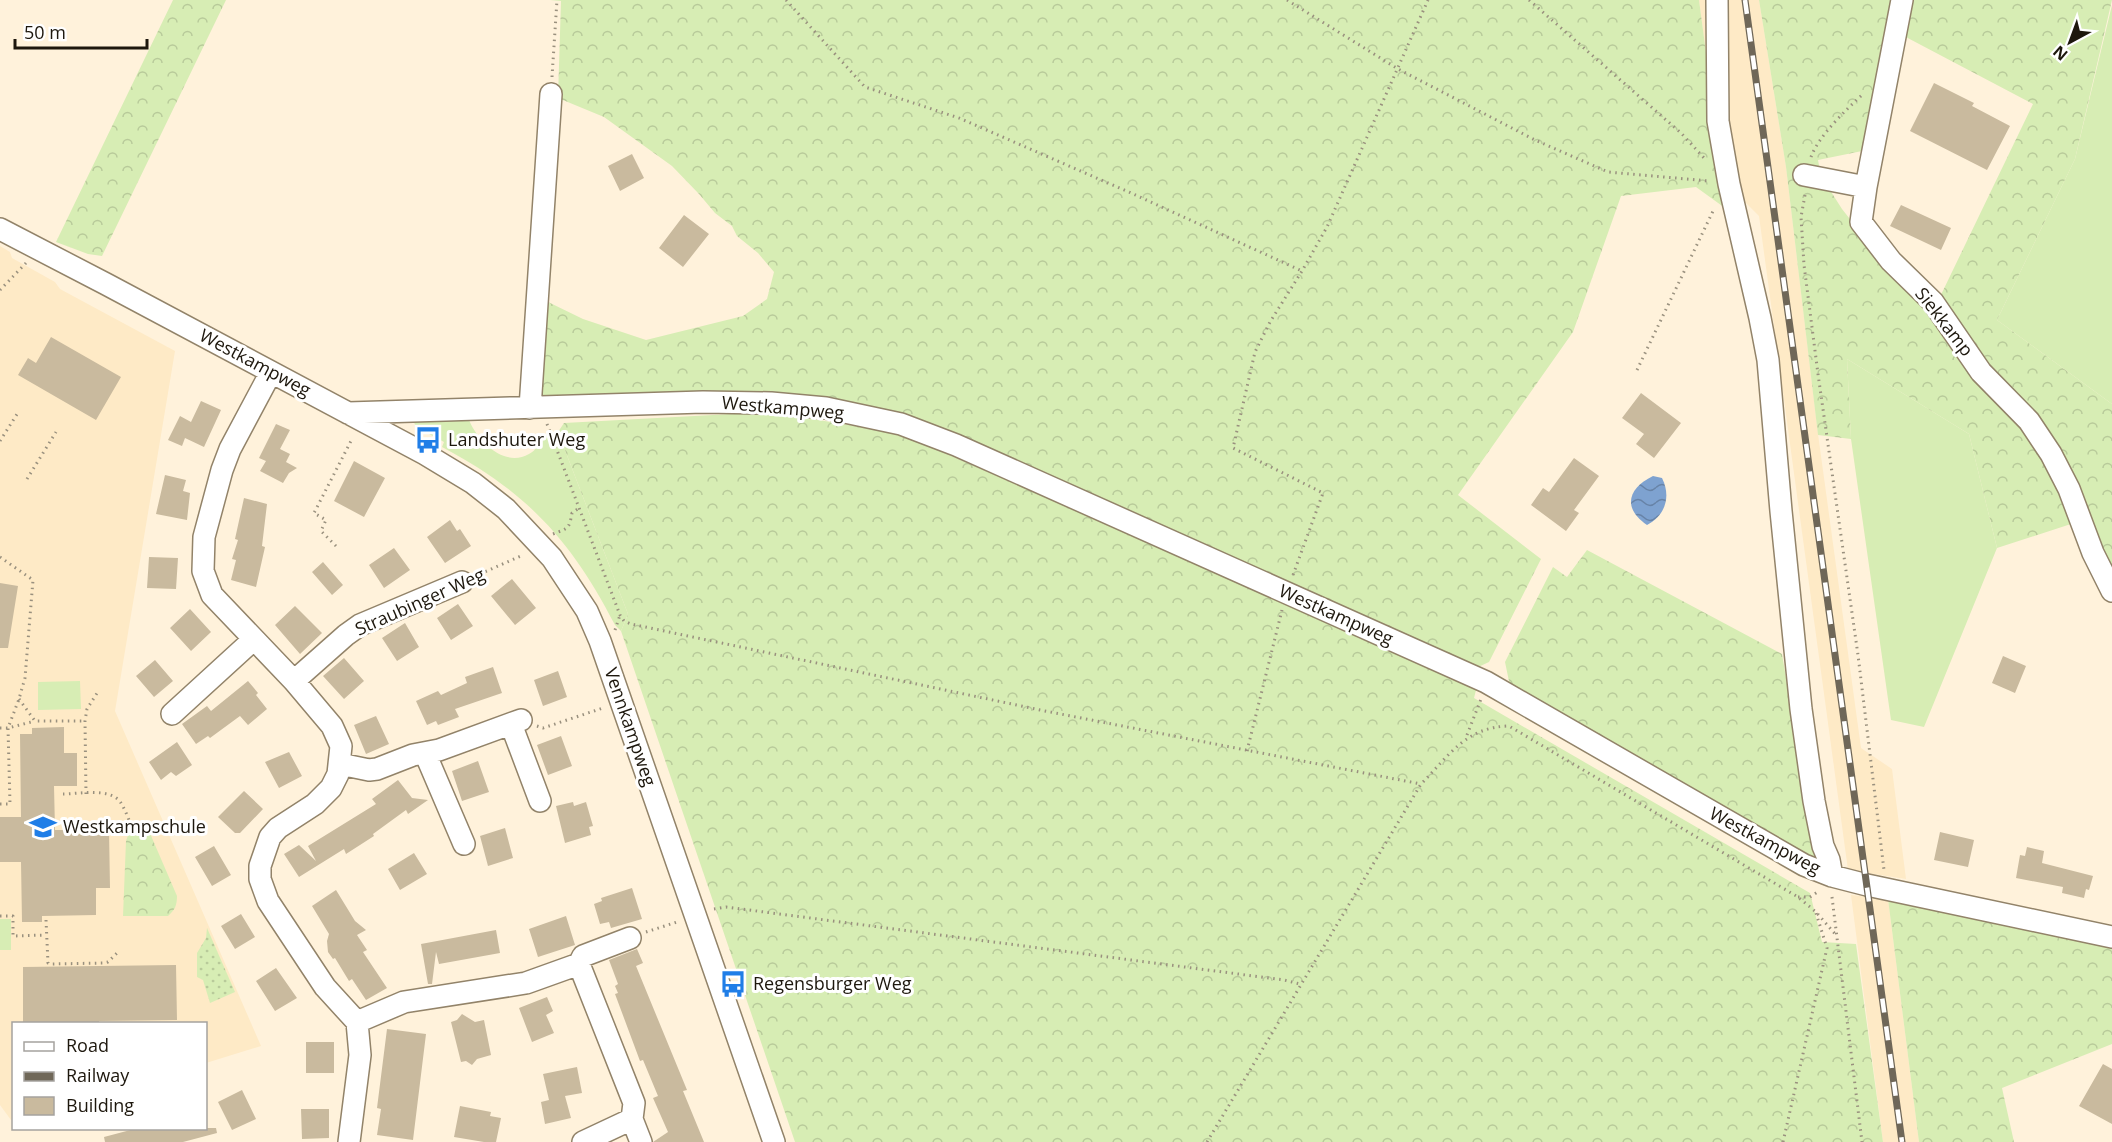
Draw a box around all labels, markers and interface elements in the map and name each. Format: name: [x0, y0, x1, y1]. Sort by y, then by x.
scale bar: [15, 12, 147, 50]
north arrow: [2040, 12, 2100, 72]
text: 50 m: [24, 20, 66, 44]
text: N: [2048, 41, 2072, 66]
street label: Siekkamp: [1910, 282, 1979, 361]
street label: Westkampweg: [196, 323, 315, 402]
street label: Westkampweg: [721, 390, 845, 424]
bus stop icon: Landshuter Weg: [413, 425, 443, 455]
place label: Landshuter Weg: [448, 427, 585, 451]
street label: Straubinger Weg: [351, 562, 488, 640]
street label: Westkampweg: [1275, 578, 1398, 650]
street label: Vennkampweg: [599, 664, 663, 789]
street label: Westkampweg: [1706, 801, 1825, 880]
school or university icon: Westkampschule: [28, 812, 58, 842]
place label: Westkampschule: [63, 814, 206, 838]
bus stop icon: Regensburger Weg: [718, 969, 748, 999]
place label: Regensburger Weg: [753, 971, 912, 995]
legend: [12, 1022, 207, 1130]
text: Road: [66, 1033, 109, 1057]
text: Railway: [66, 1063, 130, 1087]
text: Building: [66, 1093, 134, 1117]

